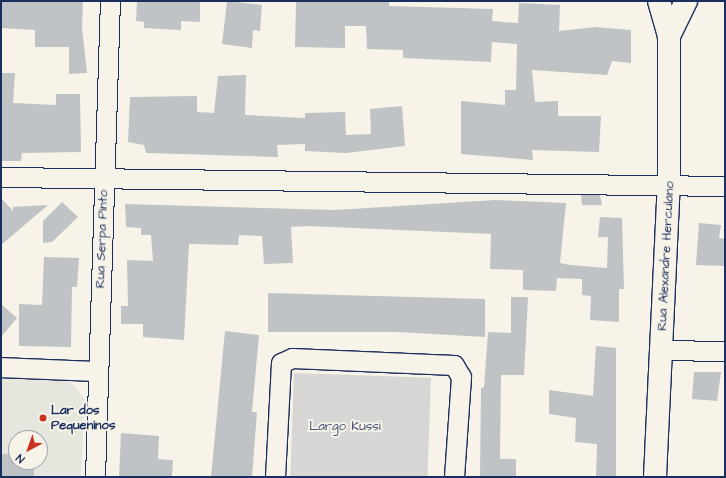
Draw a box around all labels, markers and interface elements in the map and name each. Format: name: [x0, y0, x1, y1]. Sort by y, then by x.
street label: Rua Alexandre Herculano: [654, 181, 678, 331]
street label: Rua Serpa Pinto: [92, 189, 112, 289]
place label: Lar dos Pequeninos: [51, 403, 115, 434]
marker: Lar dos Pequeninos: [38, 413, 48, 423]
park label: Largo Kussi: [309, 418, 381, 434]
north arrow: [8, 430, 48, 470]
text: N: [13, 451, 28, 467]

